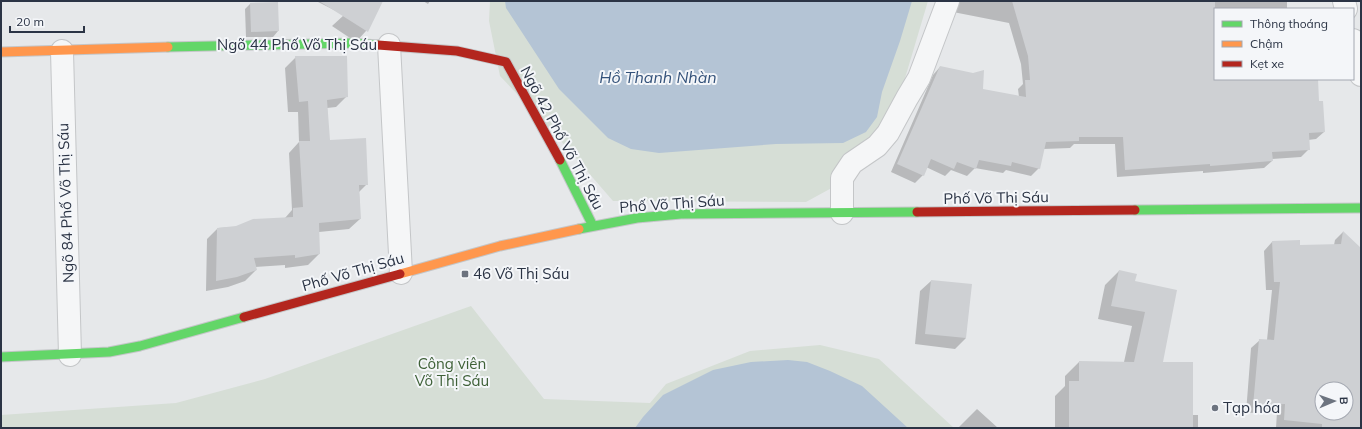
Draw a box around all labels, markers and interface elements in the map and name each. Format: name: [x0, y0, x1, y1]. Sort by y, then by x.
scale bar: [10, 8, 84, 34]
legend: [1214, 8, 1354, 80]
text: 20 m: [16, 14, 44, 29]
text: Thông thoáng: [1250, 16, 1328, 31]
street label: Ngõ 44 Phố Võ Thị Sáu: [217, 35, 377, 54]
text: Chậm: [1250, 36, 1283, 51]
text: Kẹt xe: [1250, 56, 1284, 71]
street label: Ngõ 42 Phố Võ Thị Sáu: [516, 63, 608, 213]
water label: Hồ Thanh Nhàn: [599, 67, 717, 87]
street label: Ngõ 84 Phố Võ Thị Sáu: [53, 123, 78, 283]
street label: Phố Võ Thị Sáu: [943, 187, 1049, 208]
street label: Phố Võ Thị Sáu: [619, 190, 725, 217]
street label: Phố Võ Thị Sáu: [300, 248, 406, 295]
place label: 46 Võ Thị Sáu: [473, 264, 569, 283]
marker: 46 Võ Thị Sáu: [460, 269, 470, 279]
park label: Công viên Võ Thị Sáu: [415, 354, 489, 390]
north arrow: [1314, 381, 1354, 421]
text: B: [1337, 397, 1351, 405]
place label: Tạp hóa: [1223, 398, 1280, 417]
marker: Tạp hóa: [1210, 403, 1220, 413]

